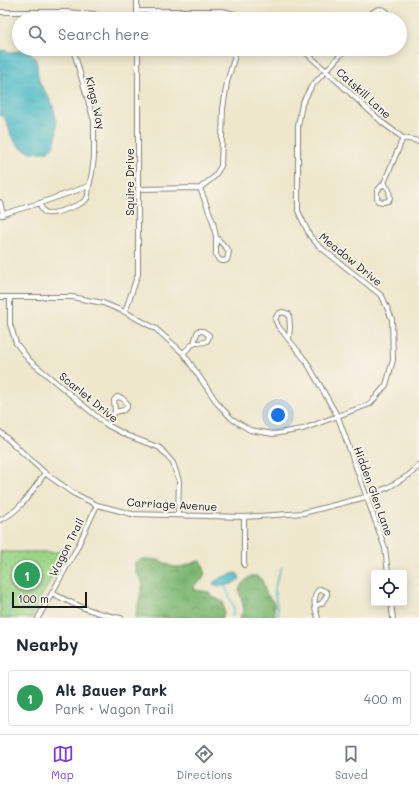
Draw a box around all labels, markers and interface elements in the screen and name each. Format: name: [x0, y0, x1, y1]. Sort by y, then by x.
search box: [12, 12, 407, 56]
icon: search: [26, 23, 48, 45]
text: Search here: [58, 24, 149, 44]
street label: Catskill Lane: [333, 64, 395, 122]
street label: Kings Way: [83, 75, 109, 131]
street label: Squire Drive: [122, 148, 137, 216]
street label: Meadow Drive: [316, 229, 386, 289]
street label: Scarlet Drive: [56, 369, 122, 426]
your location: [268, 405, 288, 425]
street label: Hidden Glen Lane: [351, 444, 397, 538]
street label: Carriage Avenue: [126, 494, 218, 514]
street label: Wagon Trail: [45, 515, 87, 579]
pin: 1: [14, 560, 40, 590]
map controls: [371, 570, 407, 606]
button: locate: [371, 570, 407, 606]
scale bar: [12, 590, 87, 609]
text: 100 m: [18, 591, 49, 606]
text: Nearby: [16, 633, 78, 655]
text: Alt Bauer Park: [55, 680, 167, 700]
text: 1: [27, 690, 33, 707]
text: 400 m: [364, 690, 402, 707]
text: Park · Wagon Trail: [55, 700, 174, 717]
tab: Map: [51, 743, 74, 782]
tab: Directions: [176, 743, 232, 782]
tab: Saved: [335, 743, 368, 782]

